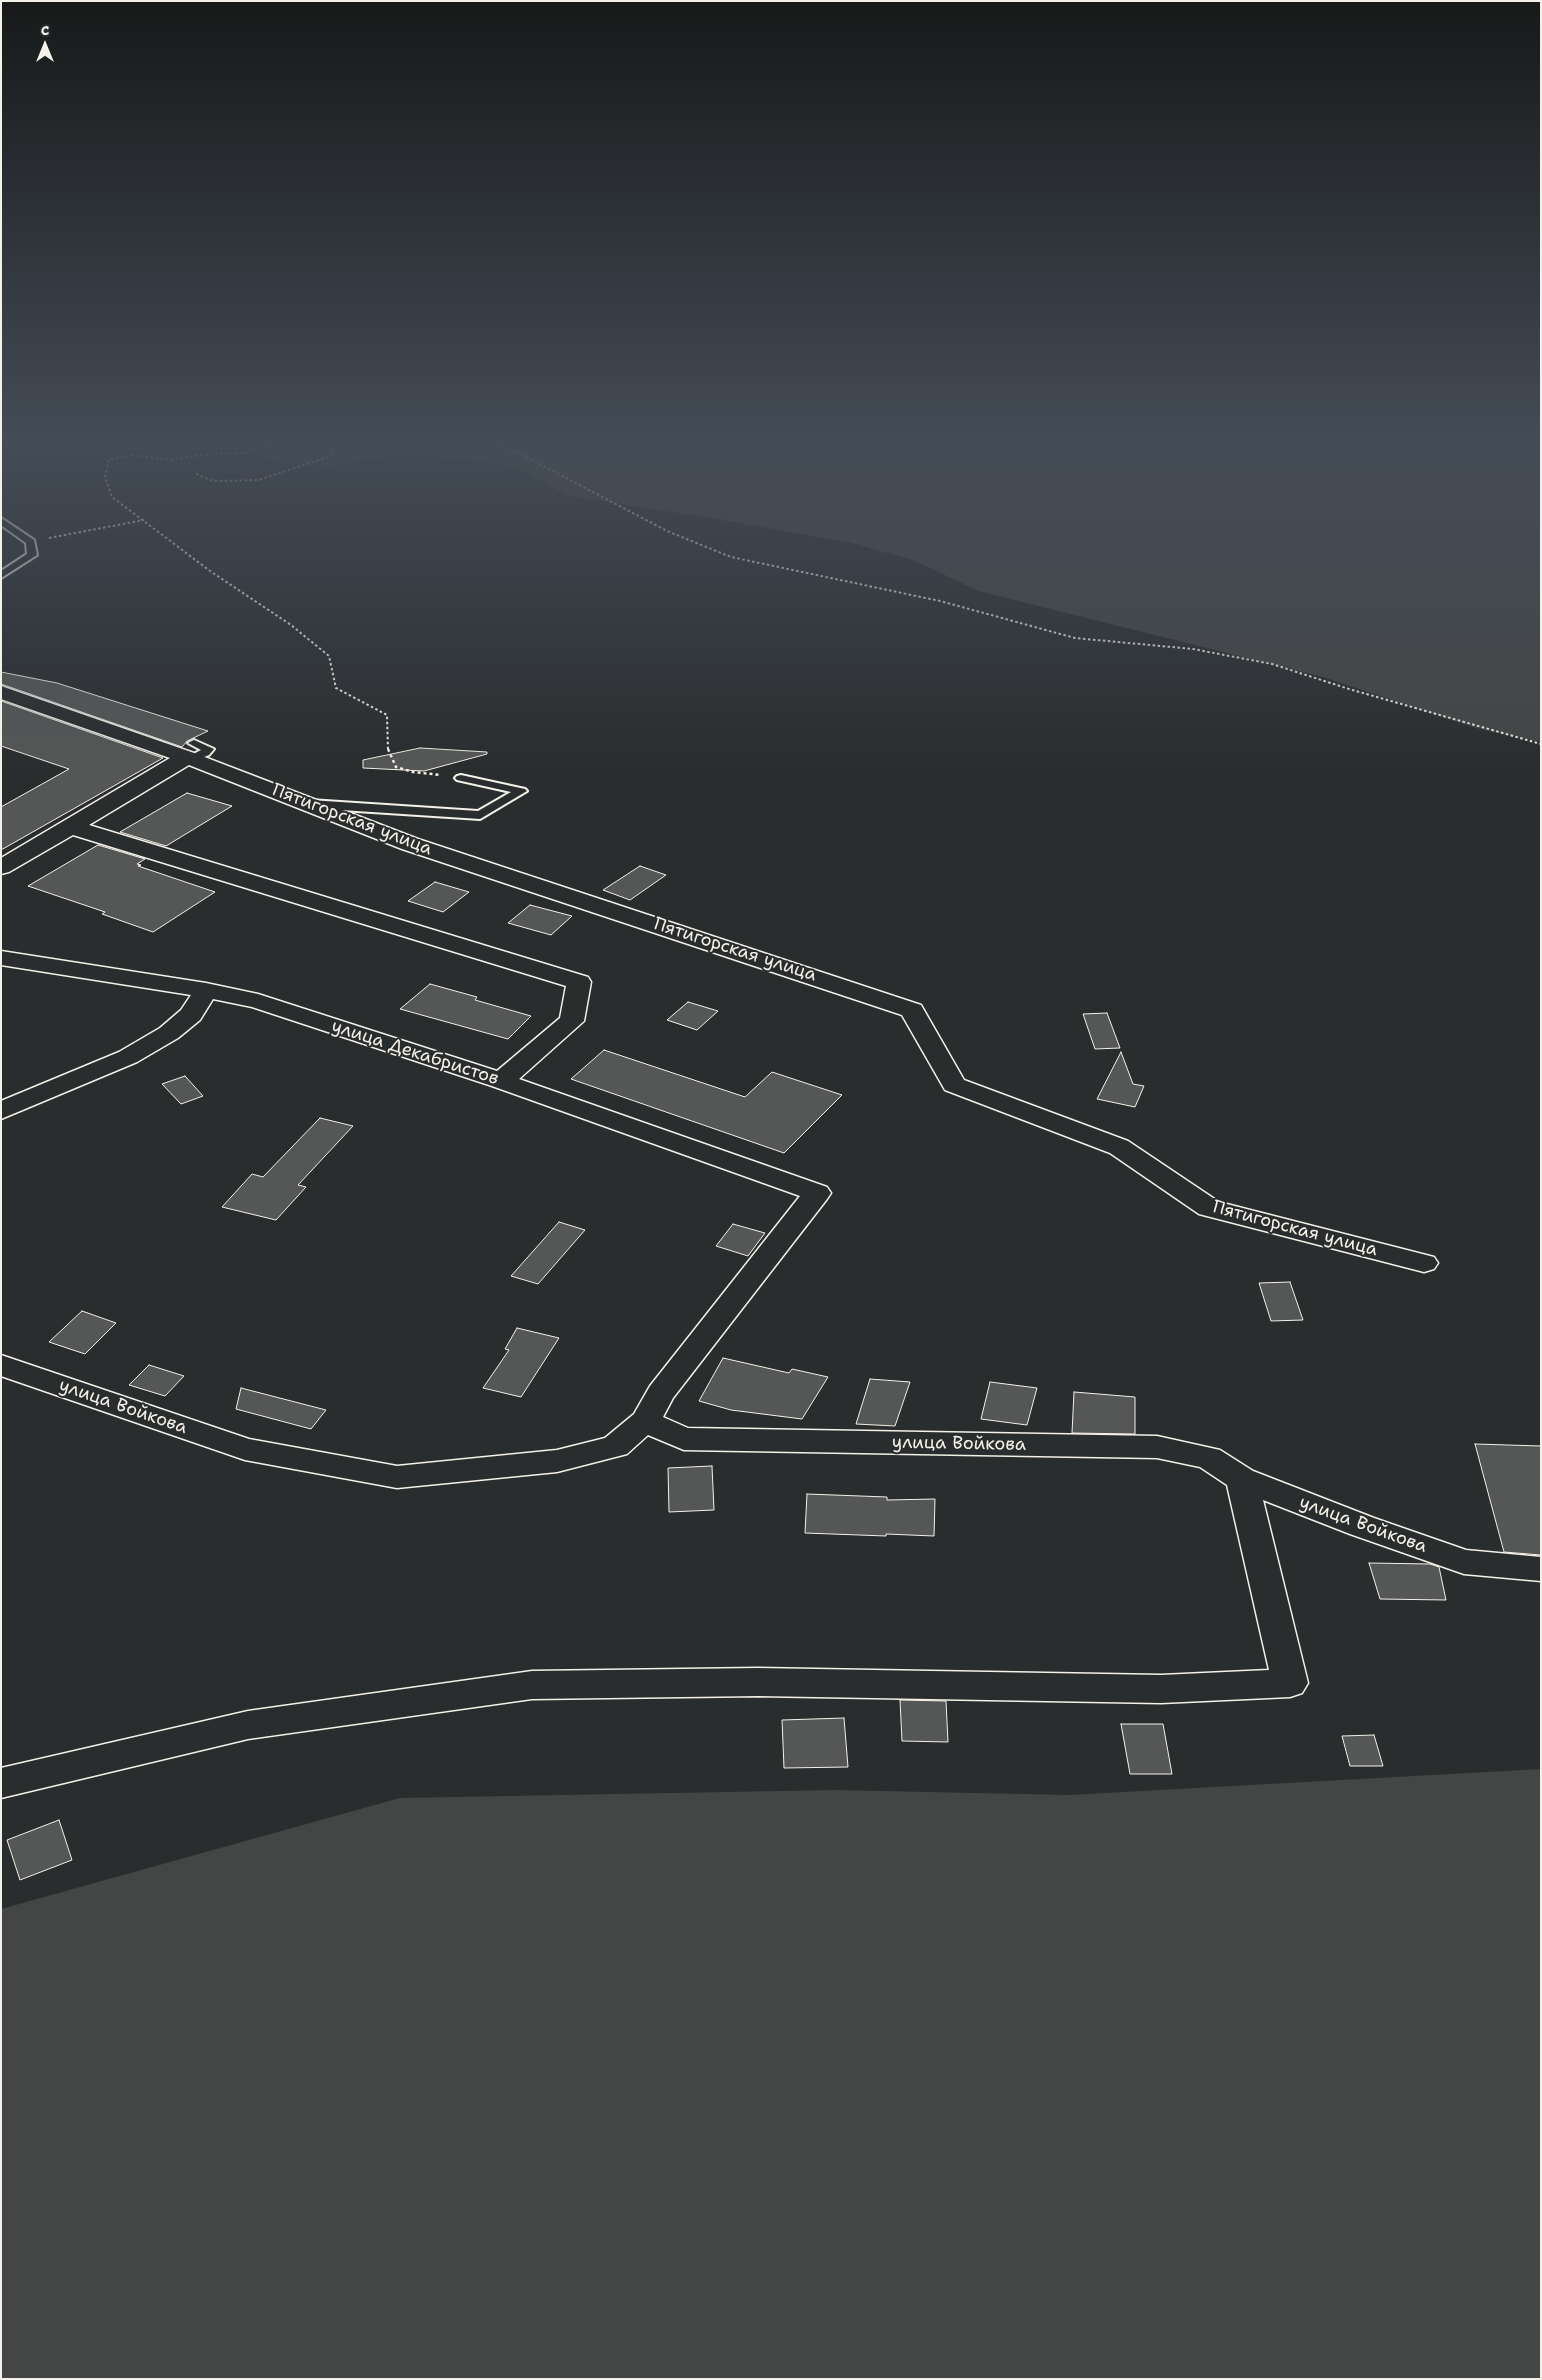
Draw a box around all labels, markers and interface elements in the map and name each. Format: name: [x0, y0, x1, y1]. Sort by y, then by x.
north arrow: [20, 20, 70, 70]
text: С: [41, 21, 49, 39]
street label: Пятигорская улица: [269, 779, 435, 861]
street label: Пятигорская улица: [651, 913, 819, 987]
street label: улица Декабристов: [329, 1016, 501, 1090]
street label: Пятигорская улица: [1210, 1197, 1380, 1261]
street label: улица Войкова: [56, 1375, 190, 1439]
street label: улица Войкова: [892, 1432, 1026, 1456]
street label: улица Войкова: [1296, 1492, 1430, 1558]

